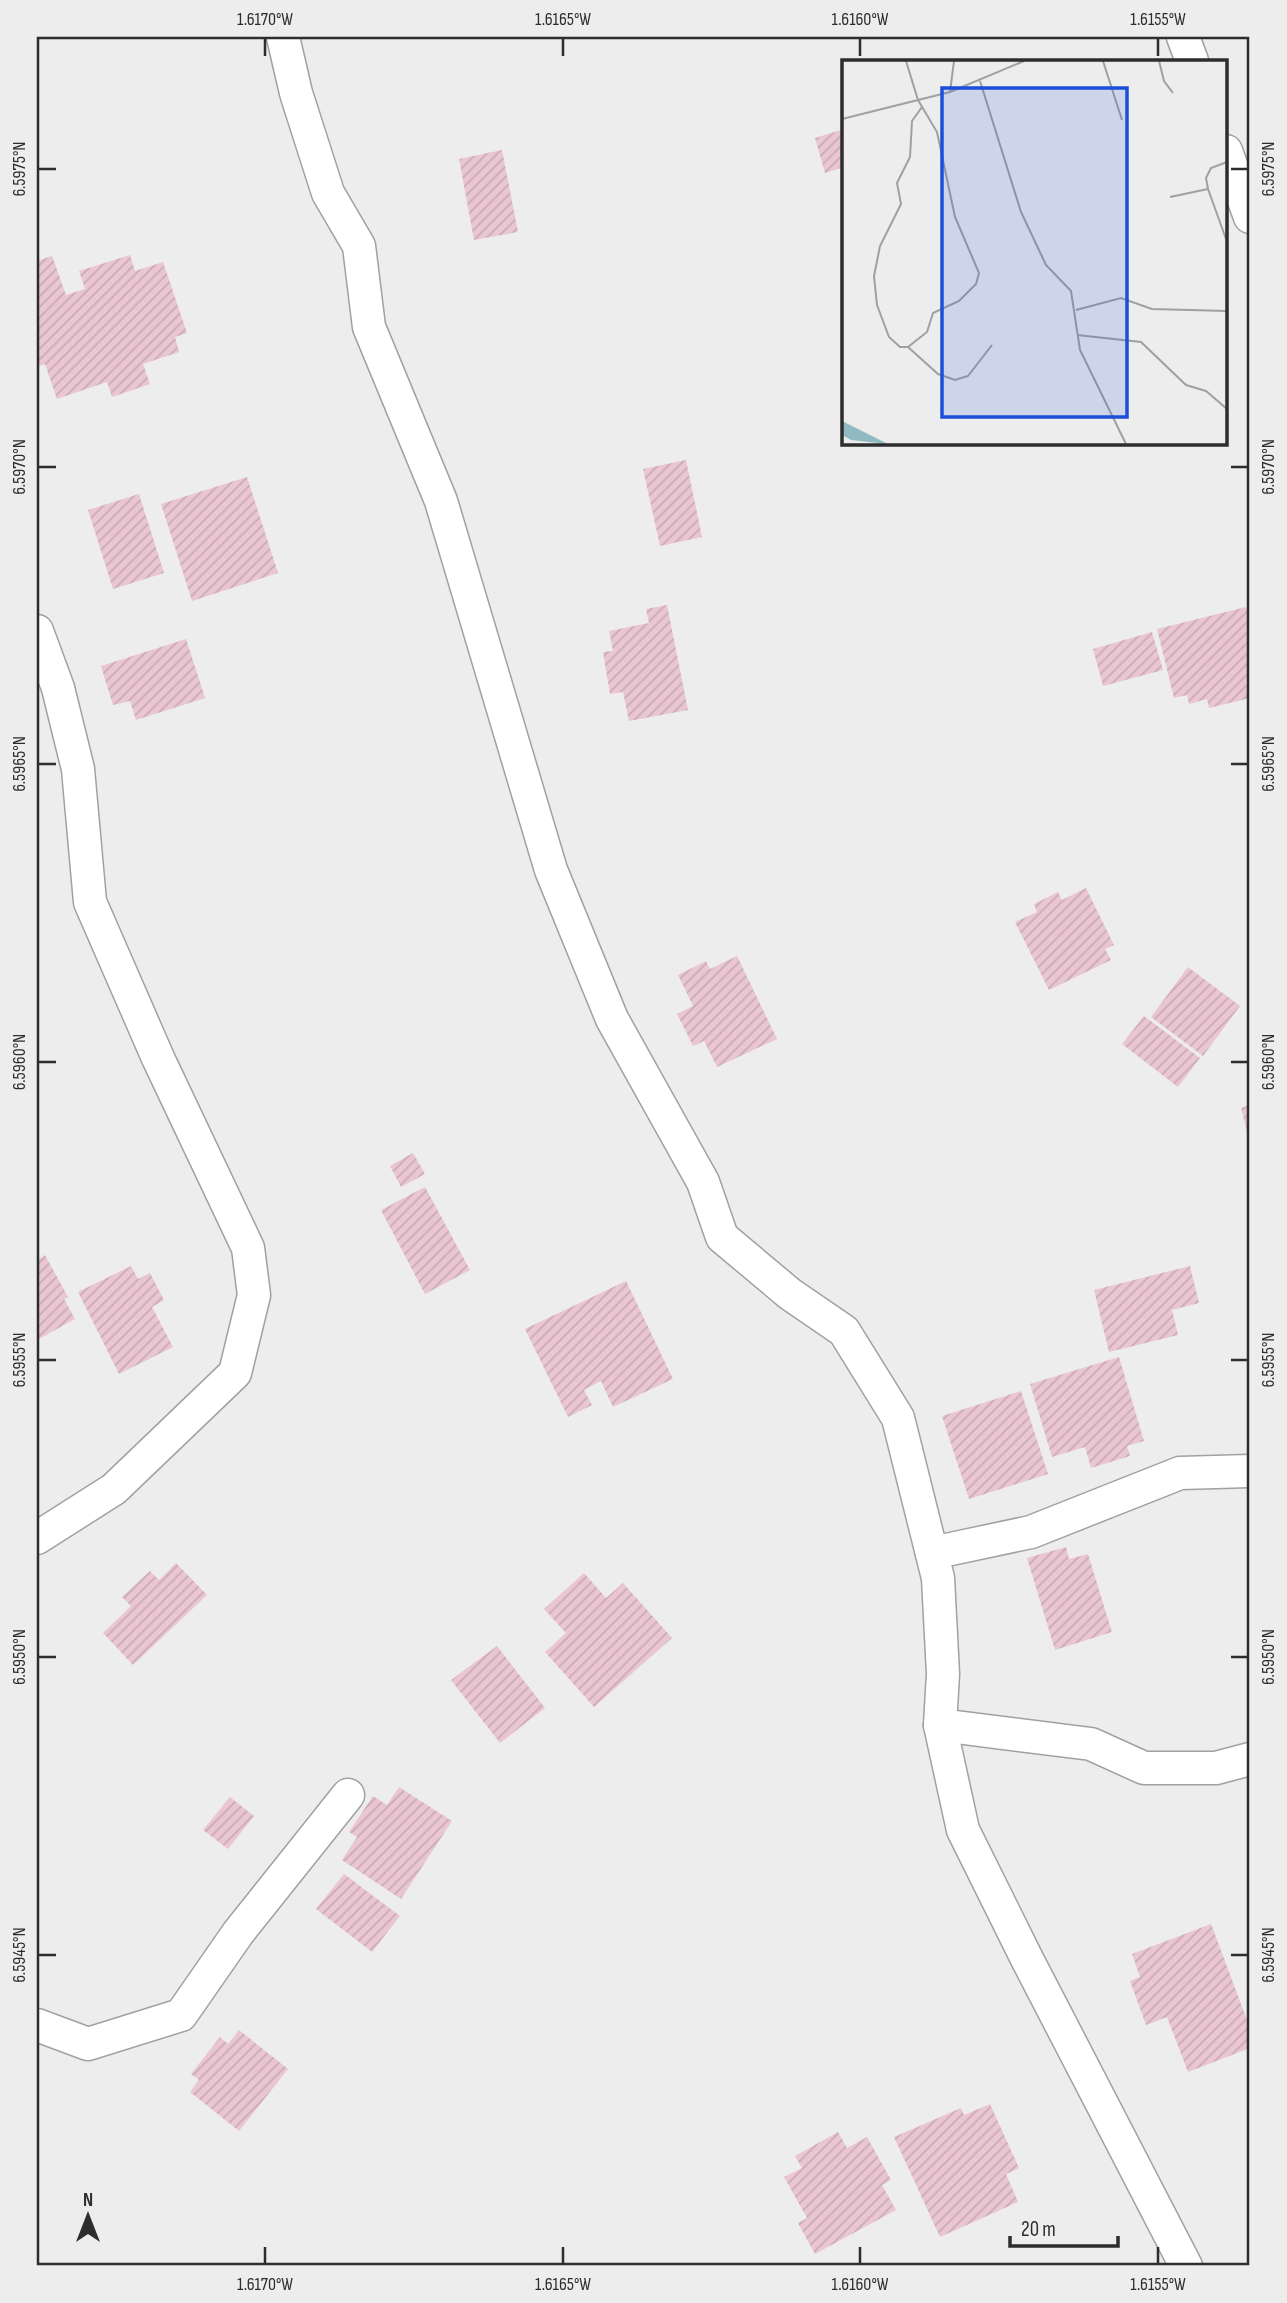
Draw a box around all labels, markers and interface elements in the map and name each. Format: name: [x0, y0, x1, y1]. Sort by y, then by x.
text: 1.6170°W: [237, 9, 293, 30]
text: 1.6165°W: [535, 9, 591, 30]
text: 1.6160°W: [832, 9, 889, 30]
text: 1.6155°W: [1130, 9, 1186, 30]
inset map: [842, 60, 1228, 444]
text: 6.5975°N: [9, 142, 30, 196]
text: 6.5975°N: [1258, 142, 1279, 196]
text: 6.5970°N: [9, 439, 30, 495]
text: 6.5970°N: [1258, 439, 1279, 495]
text: 6.5965°N: [9, 736, 30, 792]
text: 6.5965°N: [1258, 736, 1279, 792]
text: 6.5960°N: [9, 1034, 30, 1090]
text: 6.5960°N: [1258, 1034, 1279, 1090]
text: 6.5955°N: [9, 1333, 30, 1387]
text: 6.5955°N: [1258, 1333, 1279, 1387]
text: 6.5950°N: [9, 1629, 30, 1685]
text: 6.5950°N: [1258, 1629, 1279, 1685]
text: 6.5945°N: [9, 1927, 30, 1983]
text: 6.5945°N: [1258, 1927, 1279, 1983]
north arrow: [52, 2180, 122, 2250]
text: N: [83, 2189, 93, 2212]
scale bar: [1010, 2205, 1119, 2249]
text: 20 m: [1021, 2217, 1056, 2242]
text: 1.6170°W: [237, 2274, 293, 2295]
text: 1.6165°W: [535, 2274, 591, 2295]
text: 1.6160°W: [832, 2274, 889, 2295]
text: 1.6155°W: [1130, 2274, 1186, 2295]

